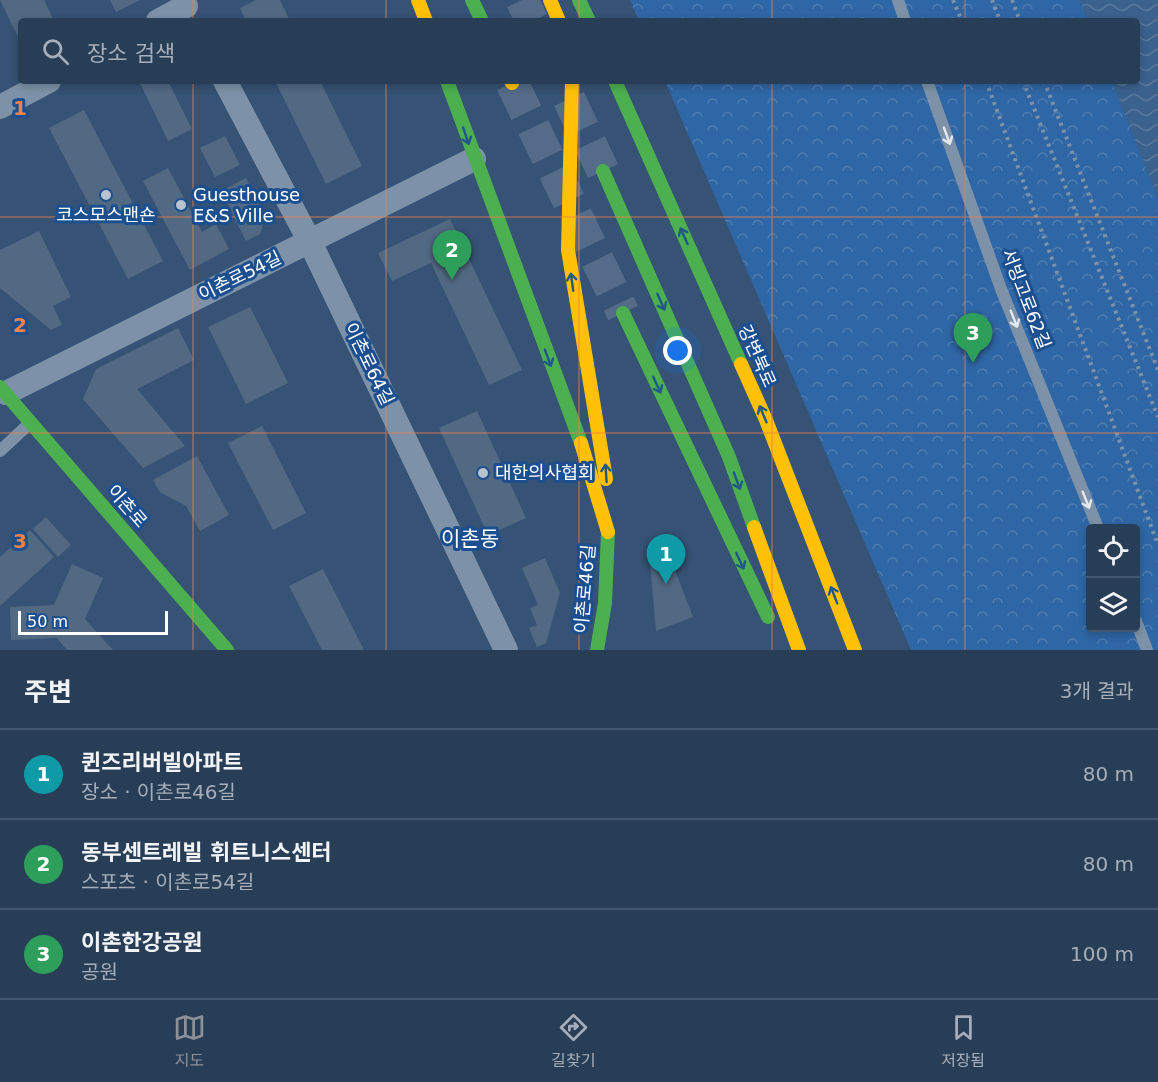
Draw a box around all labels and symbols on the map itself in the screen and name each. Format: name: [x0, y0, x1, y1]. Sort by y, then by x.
text: 1: [13, 96, 27, 120]
one-way arrow: [462, 126, 473, 145]
one-way arrow: [942, 126, 953, 145]
place label: Guesthouse E&S Ville: [193, 184, 300, 226]
marker: 코스모스맨숀: [99, 188, 113, 202]
marker: Guesthouse E&S Ville: [174, 198, 188, 212]
place label: 코스모스맨숀: [56, 204, 156, 225]
one-way arrow: [678, 227, 689, 245]
pin: 2: [432, 230, 472, 280]
street label: 서빙고로62길: [998, 246, 1055, 352]
street label: 이촌로54길: [195, 247, 284, 305]
one-way arrow: [567, 272, 578, 292]
one-way arrow: [655, 292, 667, 310]
one-way arrow: [1009, 309, 1020, 328]
text: 2: [13, 313, 27, 337]
pin: 3: [954, 314, 992, 363]
street label: 이촌로64길: [340, 319, 398, 408]
street label: 강변북로: [734, 321, 781, 390]
your location: [663, 336, 692, 365]
one-way arrow: [544, 349, 555, 367]
one-way arrow: [651, 375, 663, 393]
one-way arrow: [757, 405, 768, 424]
place label: 대한의사협회: [495, 462, 594, 483]
one-way arrow: [600, 464, 611, 484]
marker: 대한의사협회: [476, 466, 490, 480]
one-way arrow: [733, 471, 744, 490]
street label: 이촌로: [103, 480, 152, 531]
one-way arrow: [1081, 490, 1092, 509]
district label: 이촌동: [441, 527, 499, 551]
text: 3: [13, 529, 27, 553]
pin: 1: [646, 534, 686, 584]
street label: 이촌로46길: [570, 544, 599, 634]
one-way arrow: [734, 552, 746, 570]
one-way arrow: [828, 587, 839, 605]
scale bar: [18, 608, 168, 636]

